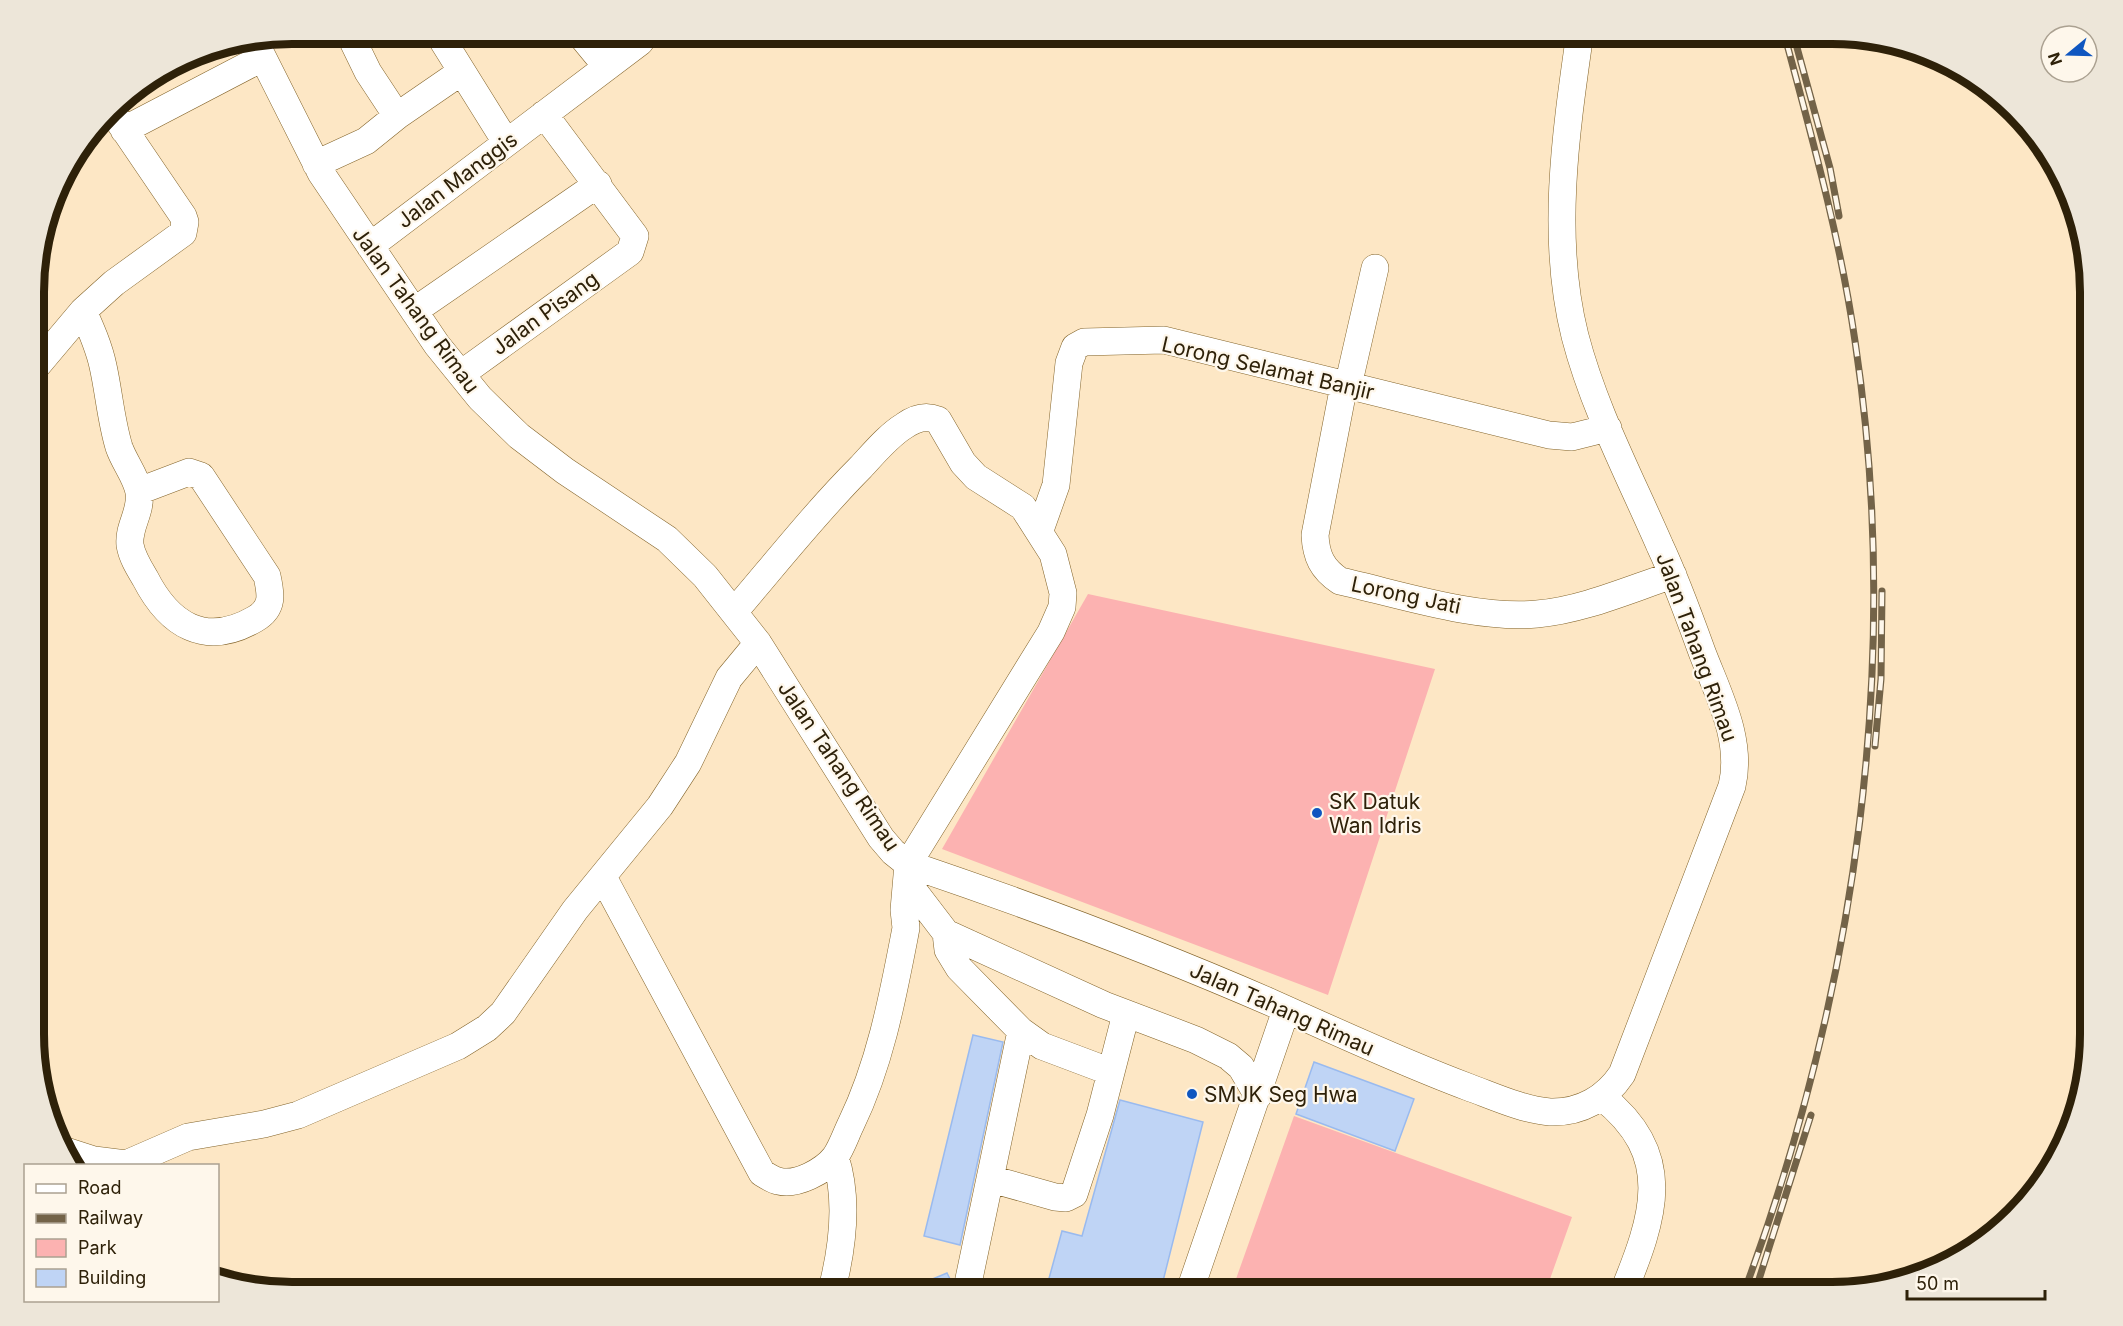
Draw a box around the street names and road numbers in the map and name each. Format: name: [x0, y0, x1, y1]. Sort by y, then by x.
street label: Jalan Manggis: [392, 127, 522, 233]
street label: Jalan Tahang Rimau: [347, 222, 485, 398]
street label: Jalan Pisang: [487, 266, 603, 360]
street label: Lorong Selamat Banjir: [1159, 331, 1377, 405]
street label: Jalan Tahang Rimau: [1651, 549, 1743, 745]
street label: Lorong Jati: [1349, 571, 1463, 619]
street label: Jalan Tahang Rimau: [773, 676, 905, 856]
street label: Jalan Tahang Rimau: [1186, 957, 1378, 1061]

